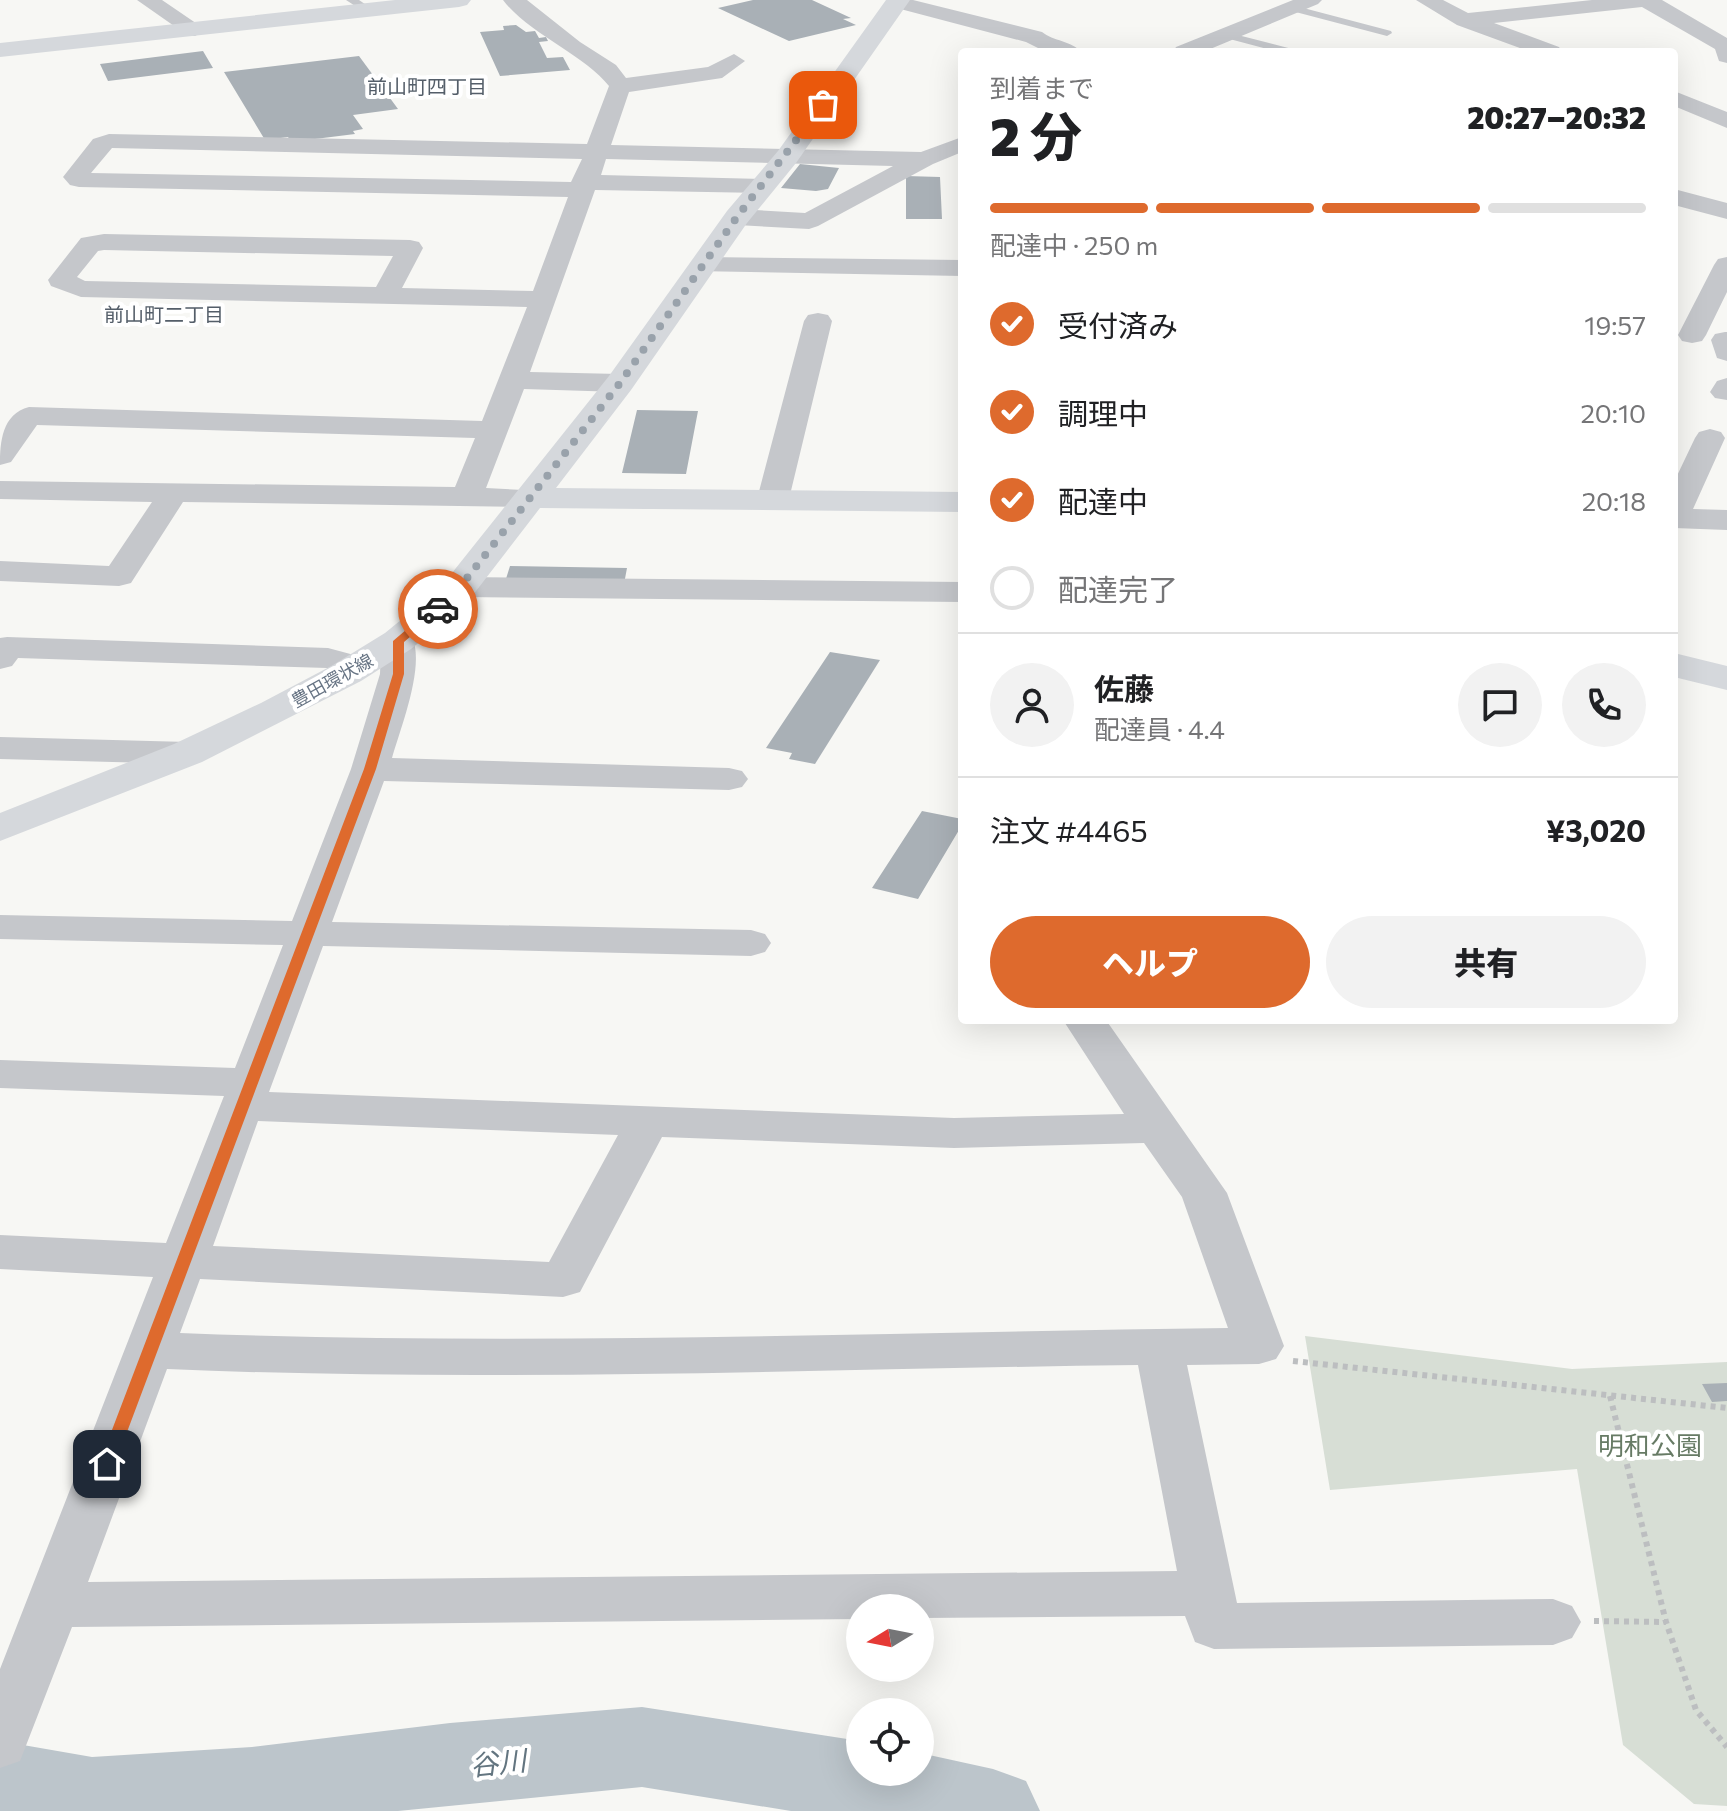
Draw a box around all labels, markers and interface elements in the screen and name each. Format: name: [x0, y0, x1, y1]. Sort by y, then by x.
pin: [789, 71, 857, 139]
text: 到着まで: [990, 72, 1094, 103]
district label: 前山町四丁目: [367, 74, 487, 98]
icon: bag: [801, 83, 845, 127]
text: 20:27–20:32: [1467, 98, 1646, 135]
text: 2 分: [990, 103, 1082, 167]
text: 配達中 · 250 m: [990, 229, 1158, 260]
district label: 前山町二丁目: [104, 302, 224, 326]
icon: check: [990, 302, 1034, 346]
text: 受付済み: [1058, 306, 1178, 343]
text: 19:57: [1584, 309, 1646, 340]
icon: check: [990, 390, 1034, 434]
text: 調理中: [1058, 394, 1148, 431]
text: 20:10: [1580, 397, 1646, 428]
icon: check: [990, 478, 1034, 522]
text: 配達中: [1058, 482, 1148, 519]
text: 20:18: [1582, 485, 1646, 516]
courier: [398, 569, 478, 649]
text: 配達完了: [1058, 570, 1178, 607]
icon: car: [416, 587, 460, 631]
street label: 豊田環状線: [287, 649, 377, 711]
button: person: [990, 663, 1074, 747]
button: chat: [1458, 663, 1542, 747]
button: phone: [1562, 663, 1646, 747]
text: 佐藤: [1094, 669, 1154, 706]
text: 配達員 · 4.4: [1094, 713, 1225, 744]
text: 注文 #4465: [990, 811, 1148, 848]
text: ¥3,020: [1546, 811, 1646, 848]
button: ヘルプ: [990, 916, 1310, 1008]
button: 共有: [1326, 916, 1646, 1008]
park label: 明和公園: [1598, 1429, 1702, 1460]
pin: [73, 1430, 141, 1498]
icon: home: [85, 1442, 129, 1486]
north arrow: [846, 1594, 934, 1682]
map controls: [846, 1594, 934, 1786]
button: locate: [846, 1698, 934, 1786]
water label: 谷川: [468, 1742, 531, 1782]

